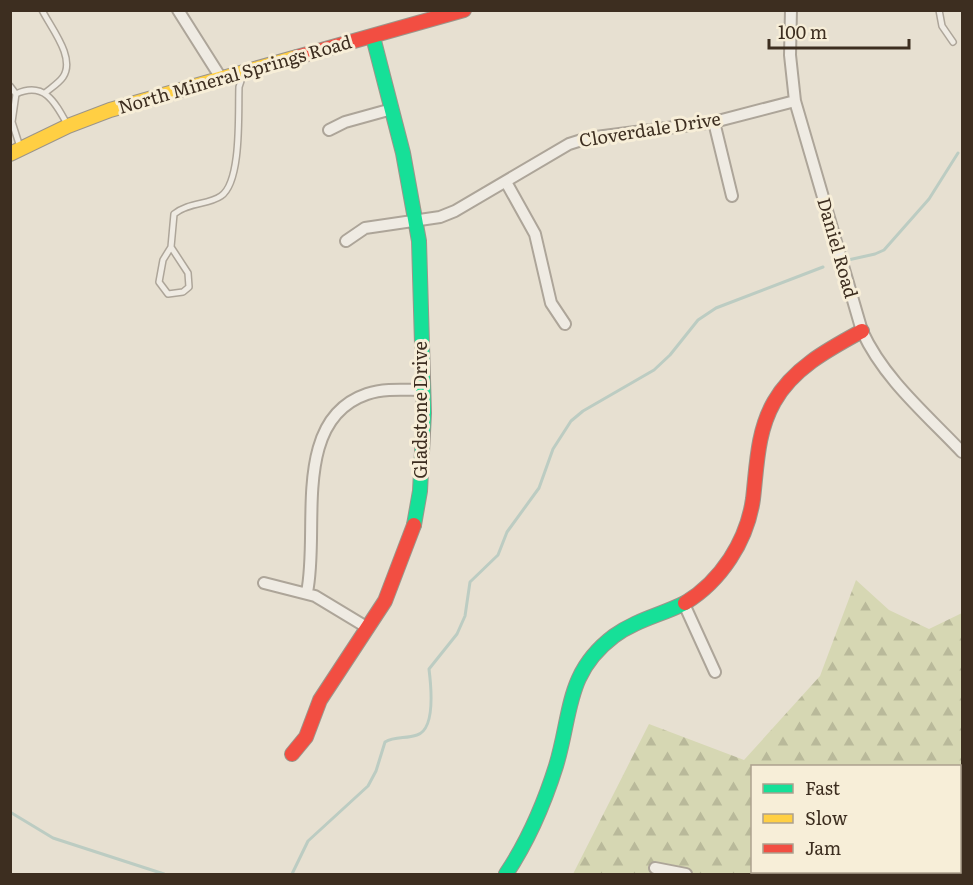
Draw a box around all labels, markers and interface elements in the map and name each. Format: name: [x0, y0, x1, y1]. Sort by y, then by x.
scale bar: [769, 12, 908, 50]
text: 100 m: [778, 18, 827, 45]
street label: North Mineral Springs Road: [115, 27, 354, 120]
street label: Cloverdale Drive: [577, 104, 723, 153]
street label: Daniel Road: [811, 194, 866, 301]
street label: Gladstone Drive: [406, 341, 433, 479]
legend: [751, 765, 961, 873]
text: Fast: [805, 774, 841, 801]
text: Slow: [805, 804, 848, 831]
text: Jam: [805, 834, 841, 861]

